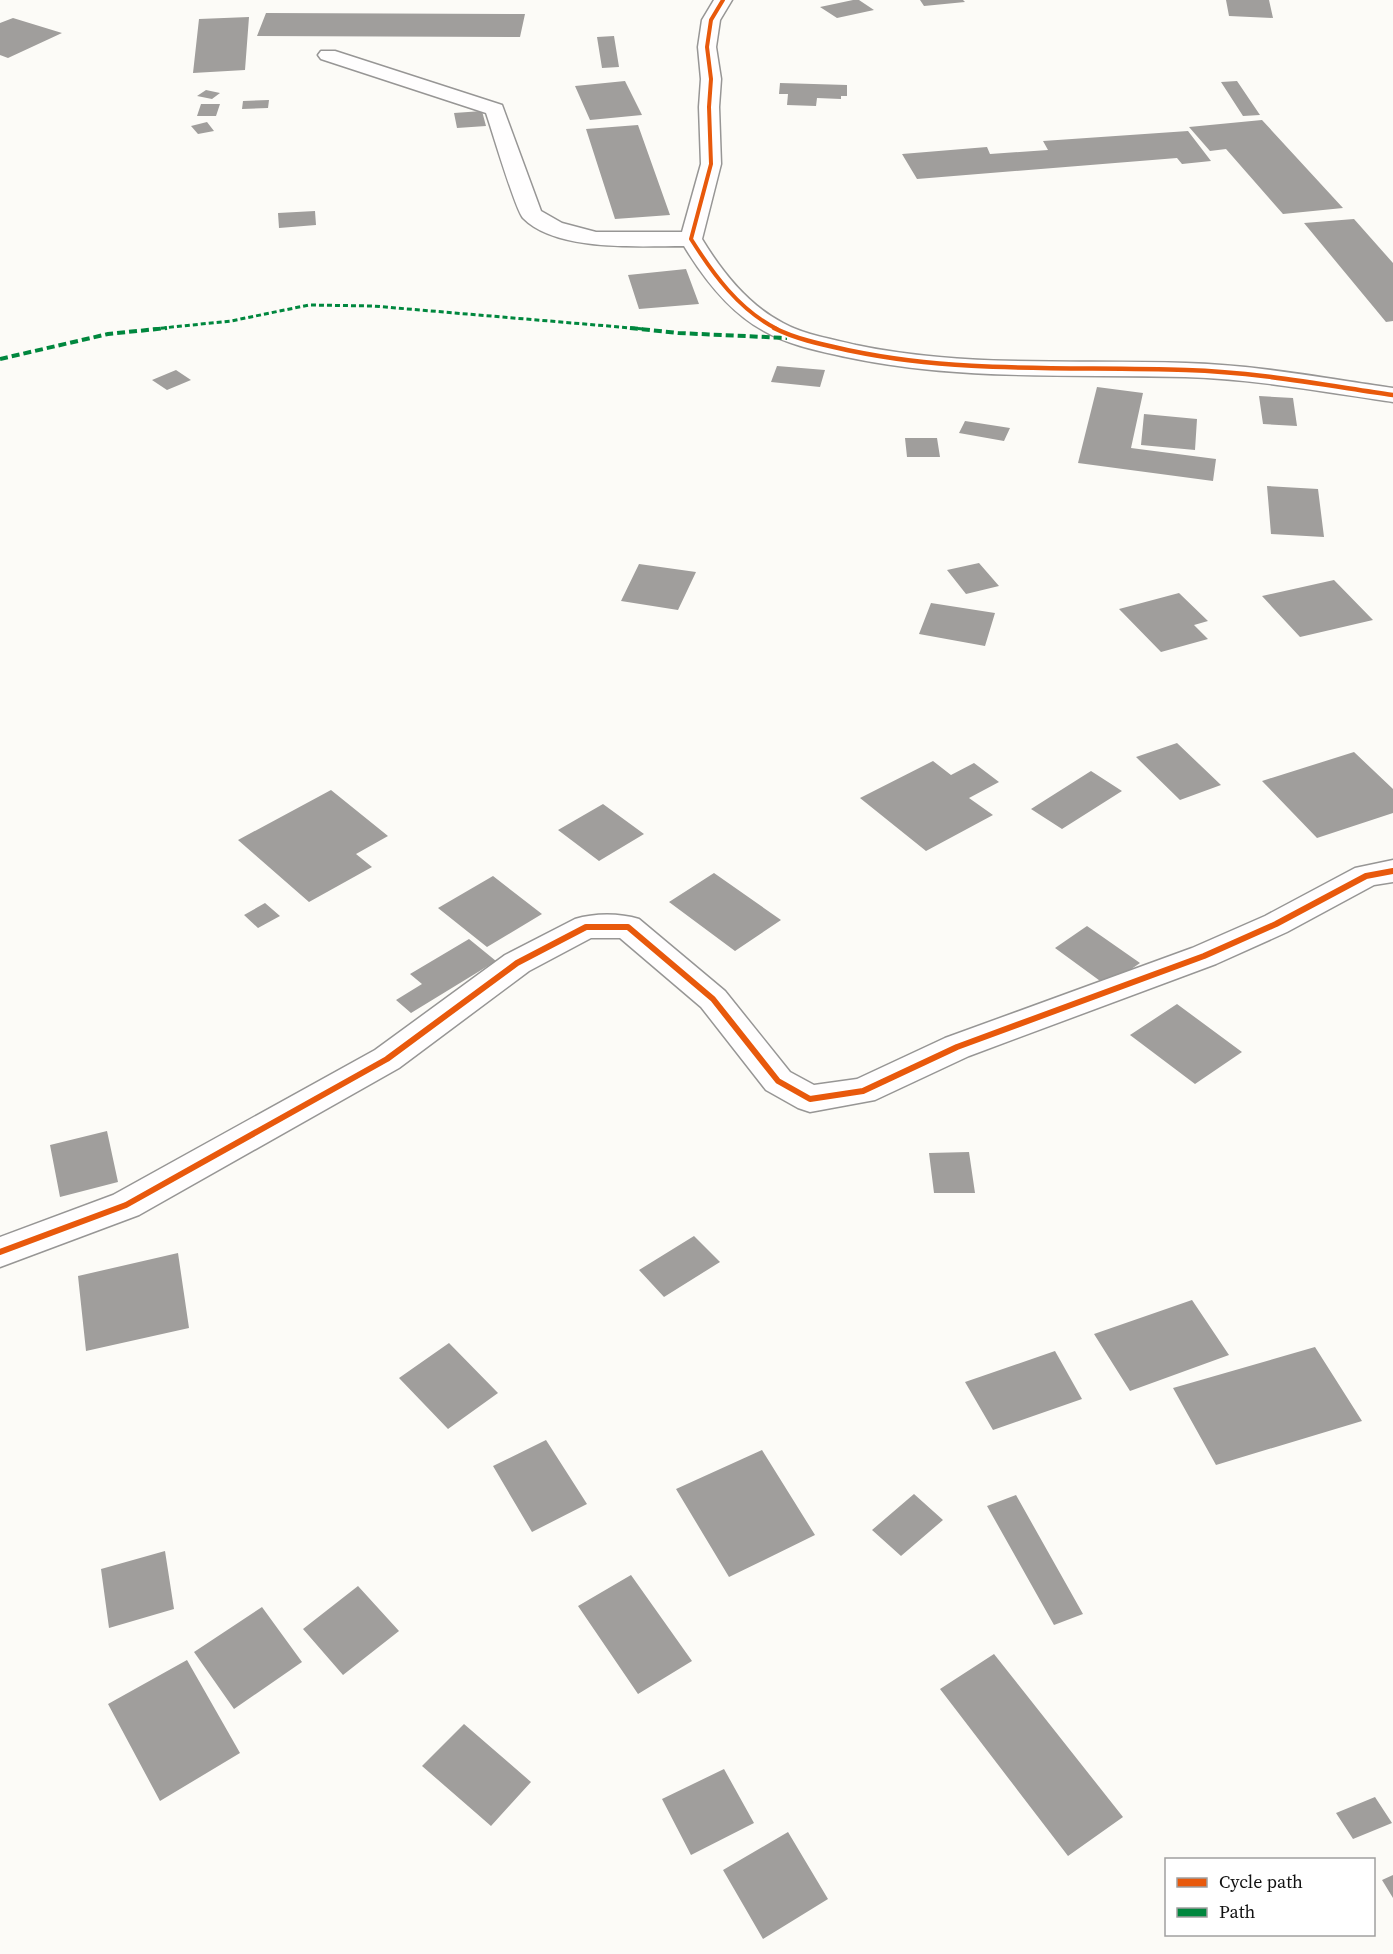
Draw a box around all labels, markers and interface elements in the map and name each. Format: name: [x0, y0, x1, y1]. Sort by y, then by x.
legend: [1165, 1858, 1375, 1936]
text: Cycle path: [1219, 1869, 1303, 1894]
text: Path: [1219, 1899, 1256, 1924]

